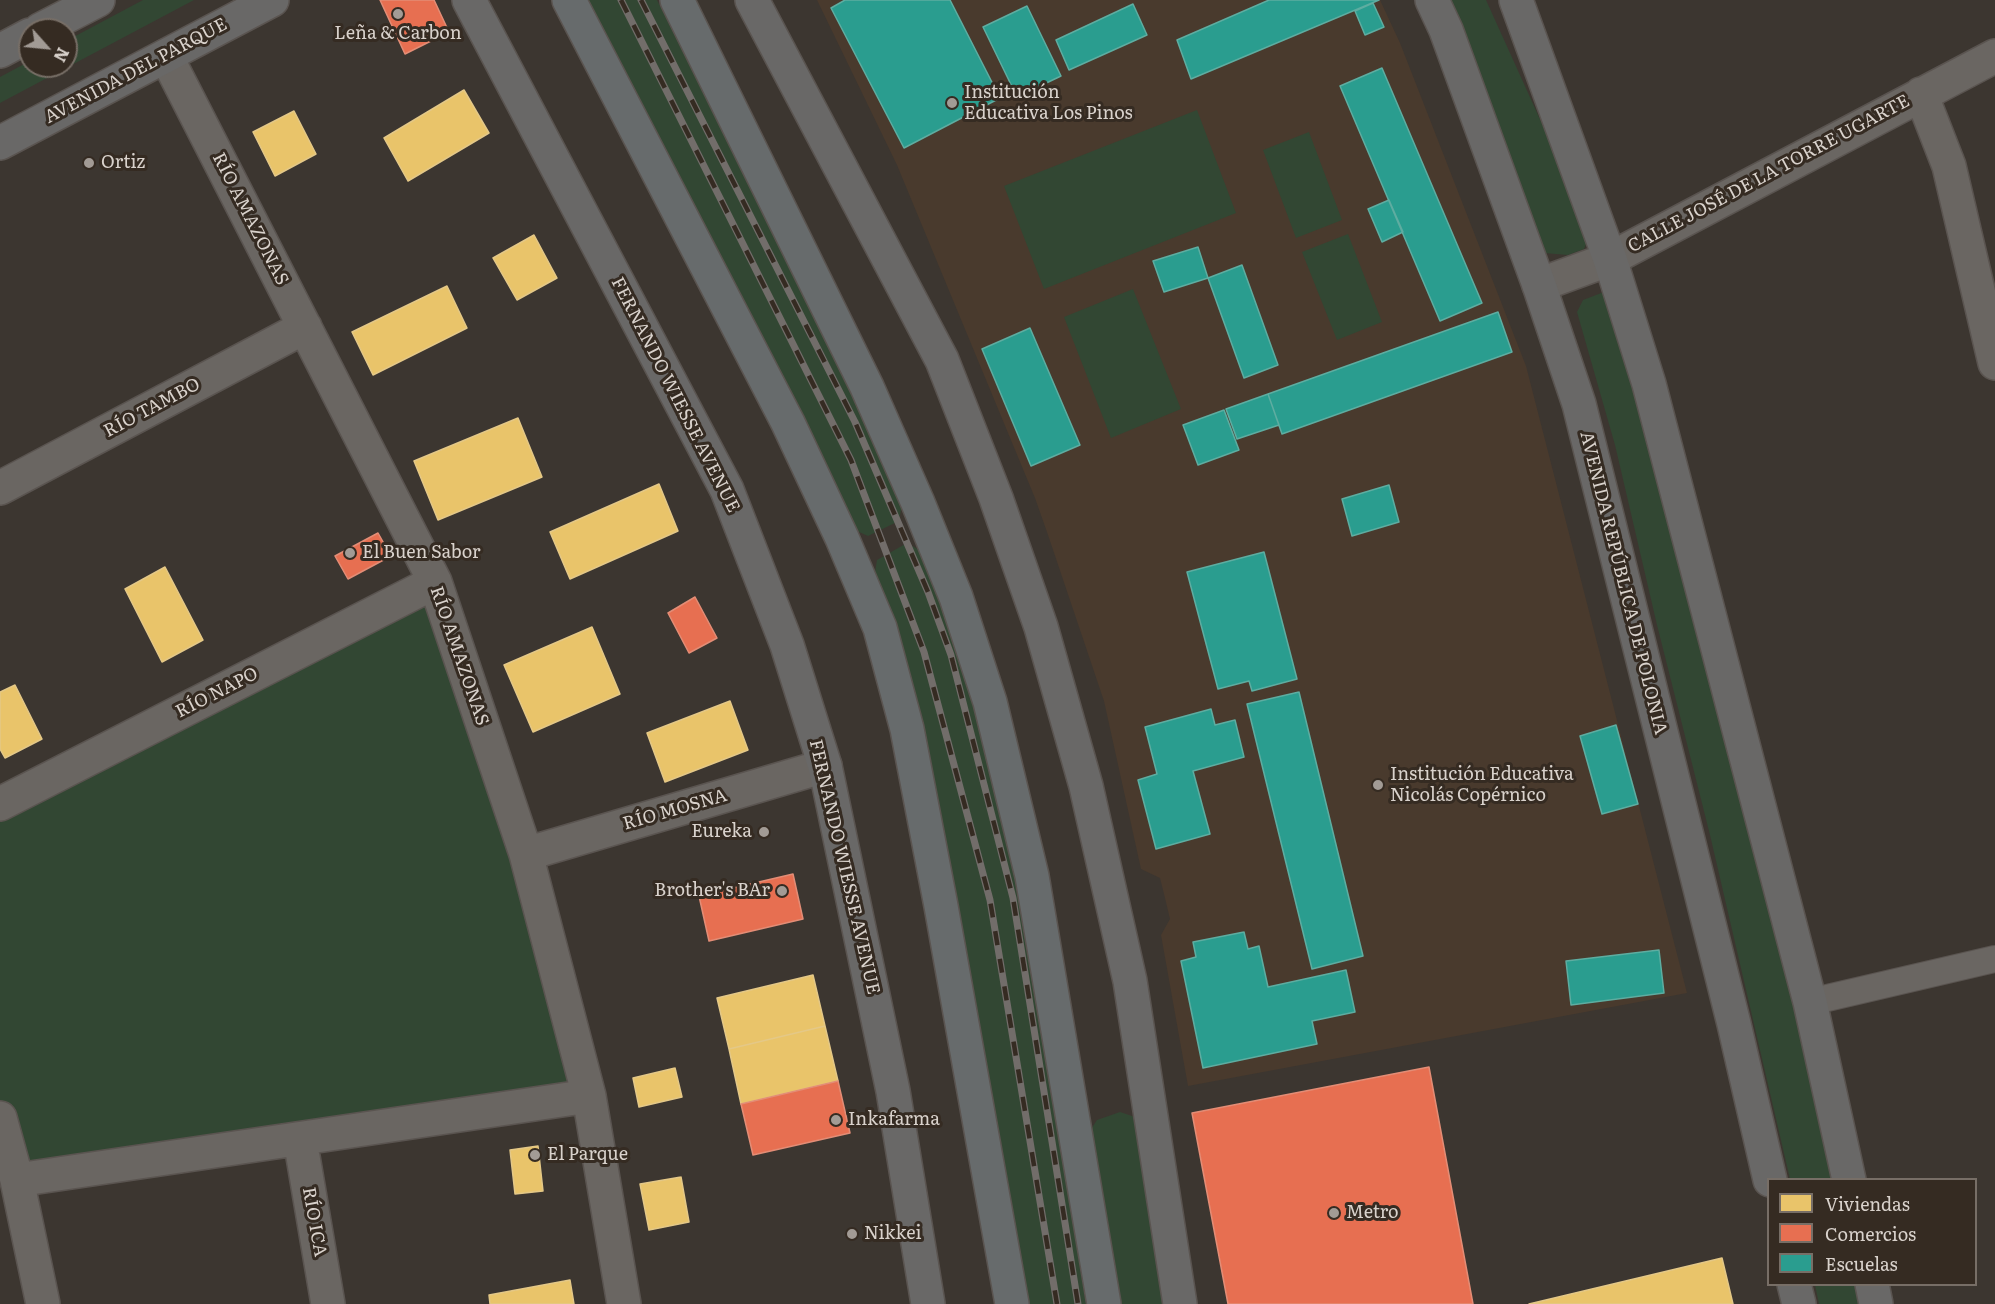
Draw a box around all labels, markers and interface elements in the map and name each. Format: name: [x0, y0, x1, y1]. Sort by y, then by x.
marker: Leña & Carbon: [391, 7, 405, 21]
street label: AVENIDA DEL PARQUE: [41, 14, 231, 128]
north arrow: [18, 18, 78, 78]
place label: Leña & Carbon: [334, 23, 462, 45]
place label: Institución Educativa Los Pinos: [964, 82, 1133, 124]
street label: CALLE JOSÉ DE LA TORRE UGARTE: [1625, 90, 1913, 258]
marker: Institución Educativa Los Pinos: [945, 96, 959, 110]
street label: RÍO AMAZONAS: [207, 149, 293, 289]
place label: Ortiz: [101, 152, 145, 174]
marker: Ortiz: [82, 156, 96, 170]
street label: FERNANDO WIESSE AVENUE: [606, 274, 744, 516]
street label: RÍO TAMBO: [100, 374, 204, 442]
street label: AVENIDA REPÚBLICA DE POLONIA: [1575, 429, 1671, 737]
place label: El Buen Sabor: [362, 542, 481, 564]
marker: El Buen Sabor: [343, 546, 357, 560]
street label: RÍO AMAZONAS: [425, 584, 493, 728]
street label: RÍO NAPO: [172, 663, 262, 723]
street label: FERNANDO WIESSE AVENUE: [804, 737, 884, 997]
place label: Institución Educativa Nicolás Copérnico: [1390, 764, 1574, 806]
marker: Institución Educativa Nicolás Copérnico: [1371, 778, 1385, 792]
street label: RÍO MOSNA: [621, 785, 729, 835]
place label: Eureka: [691, 821, 752, 843]
marker: Eureka: [757, 825, 771, 839]
place label: Brother's BAr: [654, 880, 770, 902]
marker: Brother's BAr: [775, 884, 789, 898]
place label: Inkafarma: [848, 1109, 940, 1131]
marker: Inkafarma: [829, 1113, 843, 1127]
place label: El Parque: [547, 1144, 628, 1166]
marker: El Parque: [528, 1148, 542, 1162]
legend: [1767, 1178, 1977, 1286]
street label: RÍO ICA: [297, 1185, 331, 1259]
text: Viviendas: [1825, 1190, 1910, 1217]
place label: Metro: [1346, 1202, 1399, 1224]
marker: Metro: [1327, 1206, 1341, 1220]
text: Comercios: [1825, 1220, 1916, 1247]
place label: Nikkei: [864, 1223, 922, 1245]
marker: Nikkei: [845, 1227, 859, 1241]
text: Escuelas: [1825, 1250, 1898, 1277]

